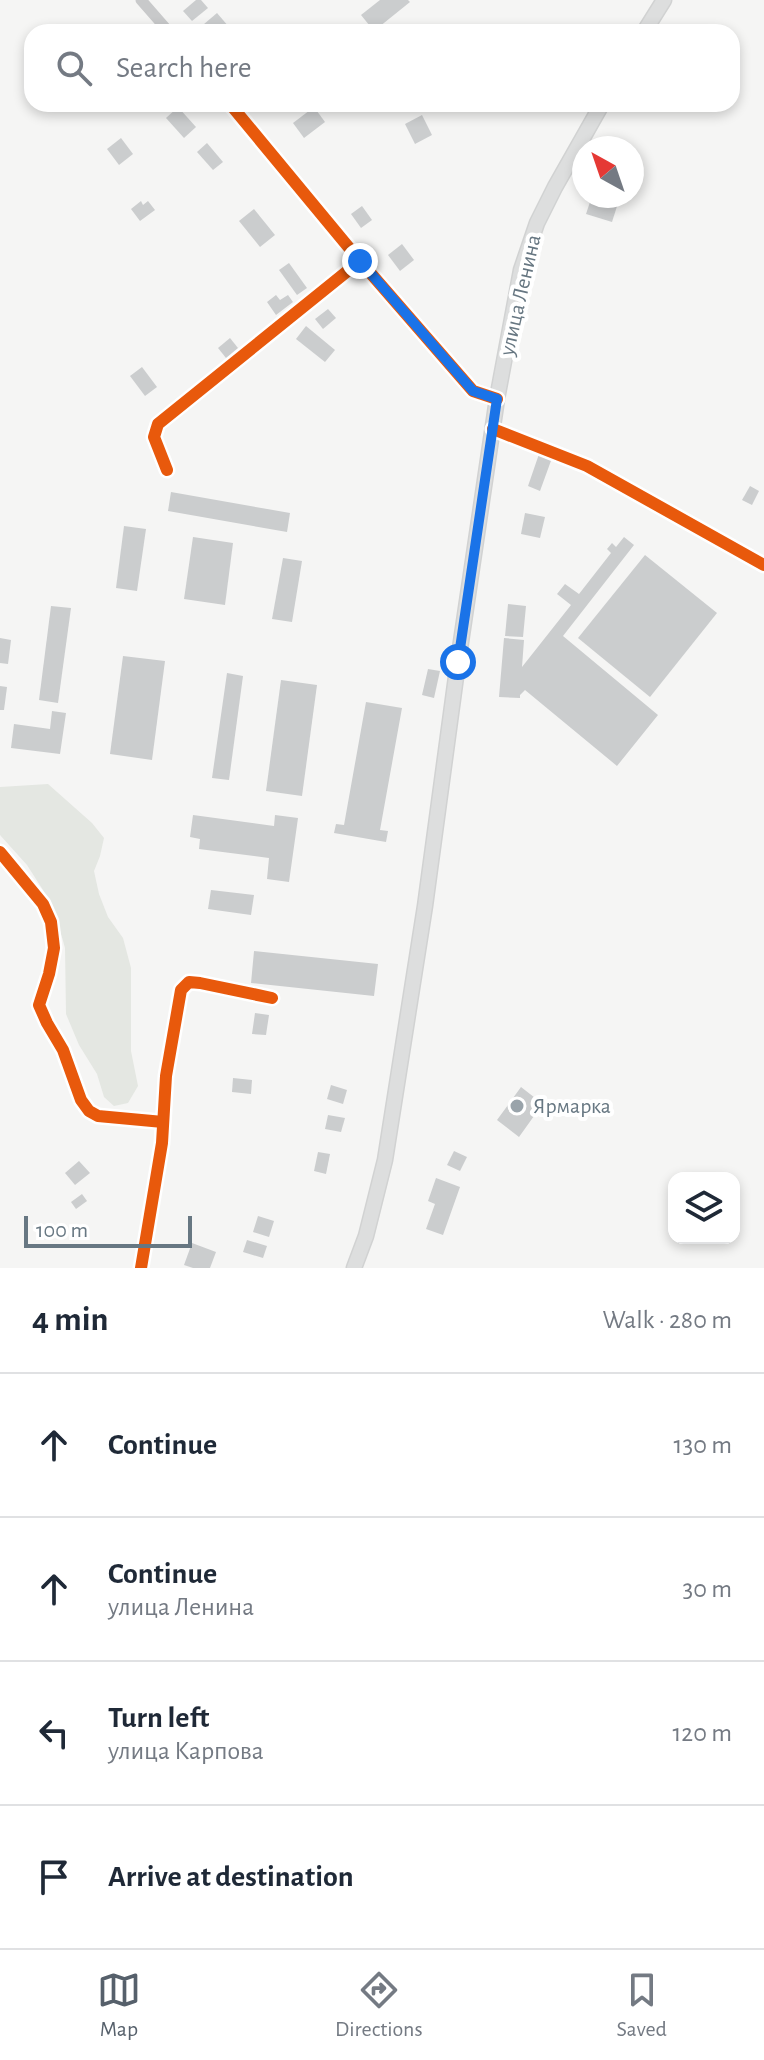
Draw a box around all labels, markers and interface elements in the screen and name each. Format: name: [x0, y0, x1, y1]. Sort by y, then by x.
search box: [24, 24, 740, 112]
icon: search: [52, 46, 96, 90]
text: Search here: [116, 53, 252, 83]
north arrow: [572, 136, 644, 208]
street label: улица Ленина: [495, 232, 545, 359]
route end: [342, 243, 378, 279]
route start: [440, 644, 476, 680]
place label: Ярмарка: [533, 1095, 611, 1117]
marker: Ярмарка: [508, 1097, 526, 1115]
map controls: [668, 1172, 740, 1244]
button: layers: [668, 1172, 740, 1244]
scale bar: [24, 1212, 192, 1248]
text: 100 m: [36, 1219, 88, 1241]
text: 4 min: [32, 1303, 109, 1337]
text: Walk · 280 m: [602, 1307, 732, 1333]
icon: ahead: [32, 1423, 76, 1467]
text: Continue: [108, 1430, 217, 1460]
text: 130 m: [674, 1432, 732, 1458]
text: Continue: [108, 1559, 217, 1589]
icon: ahead: [32, 1567, 76, 1611]
text: 30 m: [682, 1576, 732, 1602]
text: улица Ленина: [108, 1594, 254, 1620]
text: Turn left: [108, 1703, 209, 1733]
icon: left: [32, 1711, 76, 1755]
text: 120 m: [672, 1720, 732, 1746]
text: улица Карпова: [108, 1738, 264, 1764]
icon: arrive: [32, 1855, 76, 1899]
text: Arrive at destination: [108, 1862, 354, 1892]
tab: Map: [97, 1968, 141, 2042]
tab: Directions: [335, 1968, 423, 2042]
tab: Saved: [617, 1968, 667, 2042]

